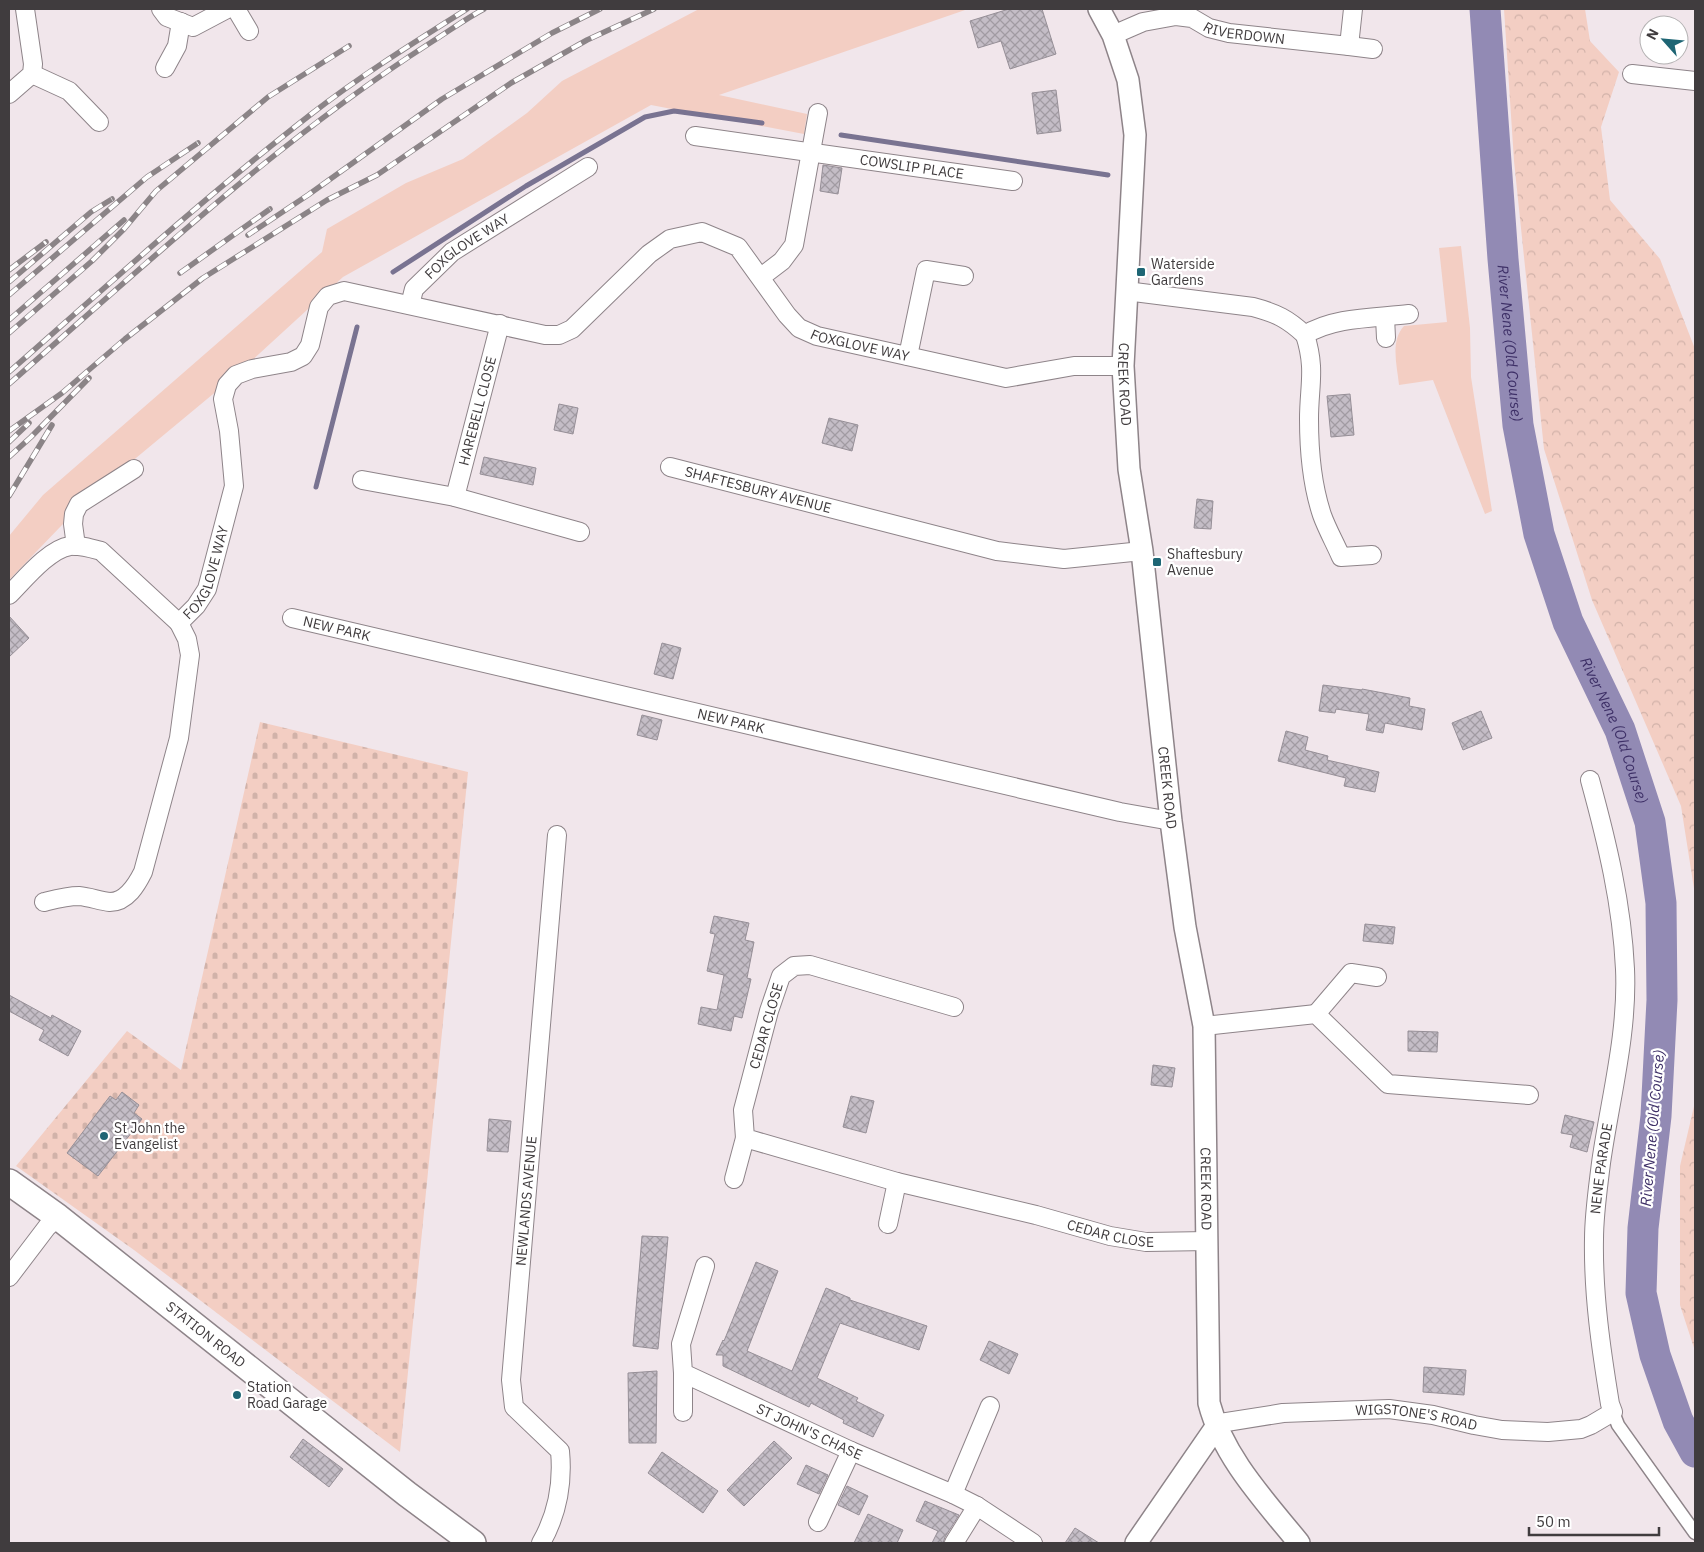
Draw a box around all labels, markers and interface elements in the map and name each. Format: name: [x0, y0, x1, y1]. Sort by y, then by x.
north arrow: [1639, 15, 1689, 65]
street label: RIVERDOWN: [1200, 18, 1286, 48]
text: N: [1642, 25, 1663, 43]
street label: COWSLIP PLACE: [859, 150, 965, 183]
street label: FOXGLOVE WAY: [421, 209, 513, 283]
place label: Waterside Gardens: [1151, 255, 1215, 289]
water label: River Nene (Old Course): [1494, 264, 1527, 422]
marker: Waterside Gardens: [1135, 266, 1147, 278]
street label: FOXGLOVE WAY: [808, 325, 912, 365]
street label: CREEK ROAD: [1114, 342, 1135, 426]
street label: HAREBELL CLOSE: [455, 354, 500, 467]
street label: SHAFTESBURY AVENUE: [683, 462, 833, 517]
street label: FOXGLOVE WAY: [179, 523, 232, 623]
place label: Shaftesbury Avenue: [1167, 545, 1243, 579]
marker: Shaftesbury Avenue: [1151, 556, 1163, 568]
street label: NEW PARK: [301, 612, 372, 645]
water label: River Nene (Old Course): [1577, 653, 1653, 806]
street label: NEW PARK: [696, 704, 767, 737]
street label: CREEK ROAD: [1154, 745, 1181, 830]
street label: CEDAR CLOSE: [745, 981, 787, 1071]
water label: River Nene (Old Course): [1636, 1049, 1668, 1207]
place label: St John the Evangelist: [114, 1119, 185, 1153]
street label: NENE PARADE: [1586, 1122, 1616, 1215]
marker: St John the Evangelist: [98, 1130, 110, 1142]
street label: NEWLANDS AVENUE: [512, 1135, 541, 1267]
street label: CREEK ROAD: [1197, 1147, 1216, 1230]
street label: CEDAR CLOSE: [1065, 1215, 1154, 1251]
street label: STATION ROAD: [162, 1297, 249, 1371]
place label: Station Road Garage: [247, 1378, 328, 1412]
marker: Station Road Garage: [231, 1389, 243, 1401]
street label: ST JOHN'S CHASE: [753, 1399, 865, 1464]
street label: WIGSTONE'S ROAD: [1355, 1400, 1479, 1434]
scale bar: [1529, 1504, 1659, 1536]
text: 50 m: [1536, 1512, 1571, 1531]

